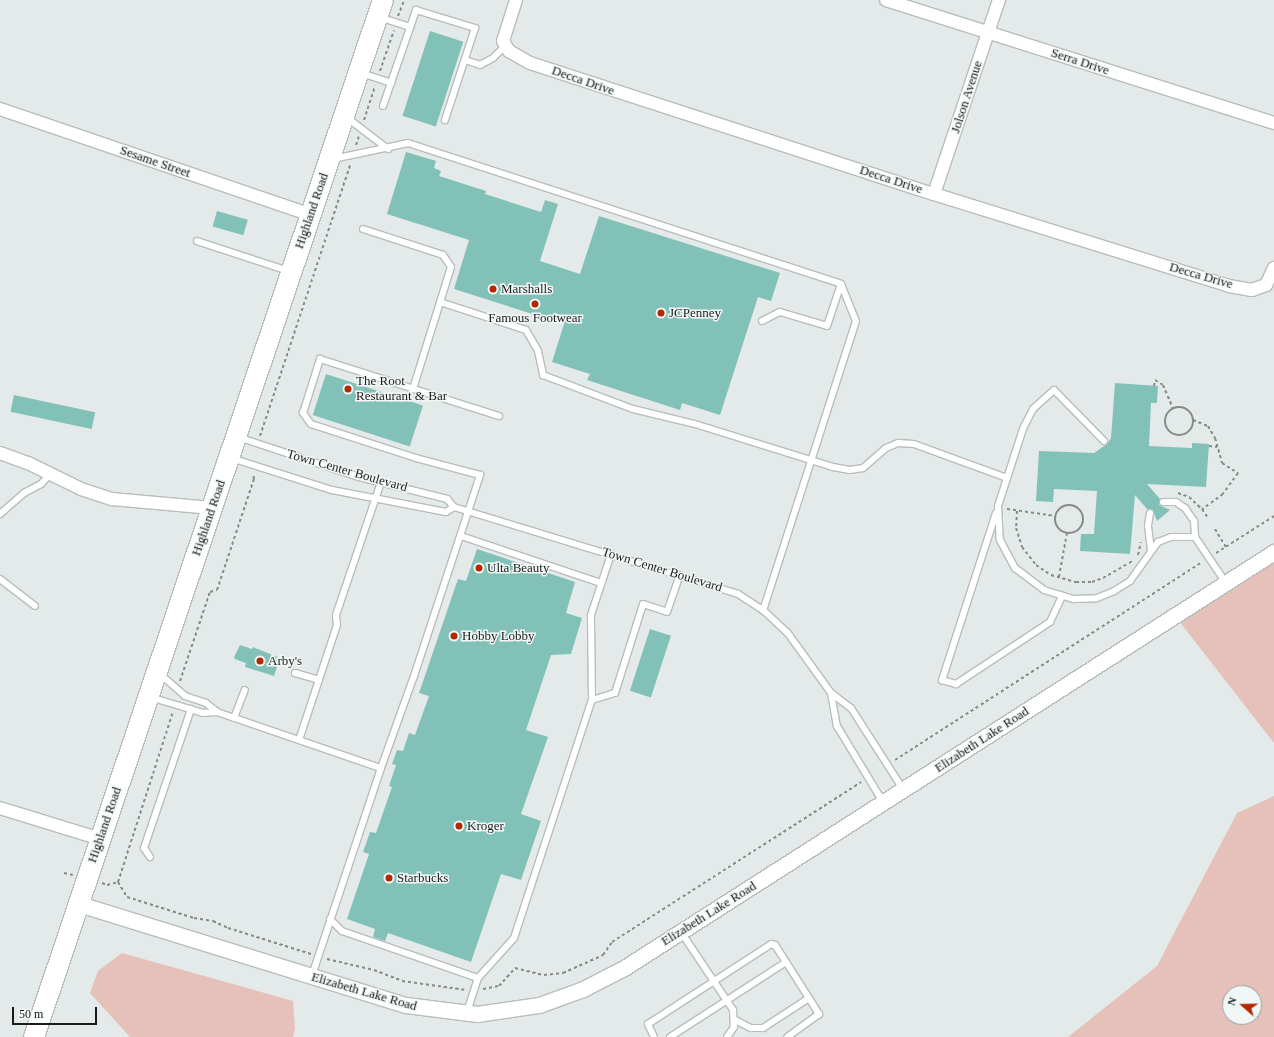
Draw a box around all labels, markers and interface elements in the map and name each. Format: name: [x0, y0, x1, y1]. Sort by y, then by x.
street label: Serra Drive: [1049, 45, 1111, 79]
street label: Jolson Avenue: [948, 58, 986, 136]
street label: Decca Drive: [550, 63, 616, 99]
street label: Sesame Street: [118, 143, 192, 181]
street label: Decca Drive: [858, 162, 924, 198]
street label: Highland Road: [292, 171, 332, 251]
street label: Decca Drive: [1167, 260, 1235, 292]
place label: Marshalls: [501, 281, 552, 297]
marker: Marshalls: [488, 284, 498, 294]
marker: Famous Footwear: [530, 299, 540, 309]
place label: JCPenney: [669, 305, 721, 321]
marker: JCPenney: [656, 308, 666, 318]
place label: Famous Footwear: [488, 310, 582, 326]
place label: The Root Restaurant & Bar: [356, 374, 447, 405]
marker: The Root Restaurant & Bar: [343, 384, 353, 394]
street label: Town Center Boulevard: [285, 446, 409, 496]
street label: Highland Road: [189, 478, 229, 558]
street label: Town Center Boulevard: [600, 544, 724, 596]
place label: Ulta Beauty: [487, 560, 549, 576]
marker: Ulta Beauty: [474, 563, 484, 573]
place label: Hobby Lobby: [462, 628, 535, 644]
marker: Hobby Lobby: [449, 631, 459, 641]
place label: Arby's: [268, 653, 302, 669]
marker: Arby's: [255, 656, 265, 666]
street label: Elizabeth Lake Road: [932, 704, 1032, 776]
street label: Highland Road: [85, 785, 125, 865]
place label: Kroger: [467, 818, 504, 834]
marker: Kroger: [454, 821, 464, 831]
place label: Starbucks: [397, 870, 448, 886]
marker: Starbucks: [384, 873, 394, 883]
street label: Elizabeth Lake Road: [659, 879, 759, 949]
street label: Elizabeth Lake Road: [309, 969, 419, 1015]
north arrow: [1222, 985, 1262, 1025]
text: N: [1225, 995, 1239, 1007]
scale bar: [14, 999, 99, 1025]
text: 50 m: [19, 1007, 43, 1021]

